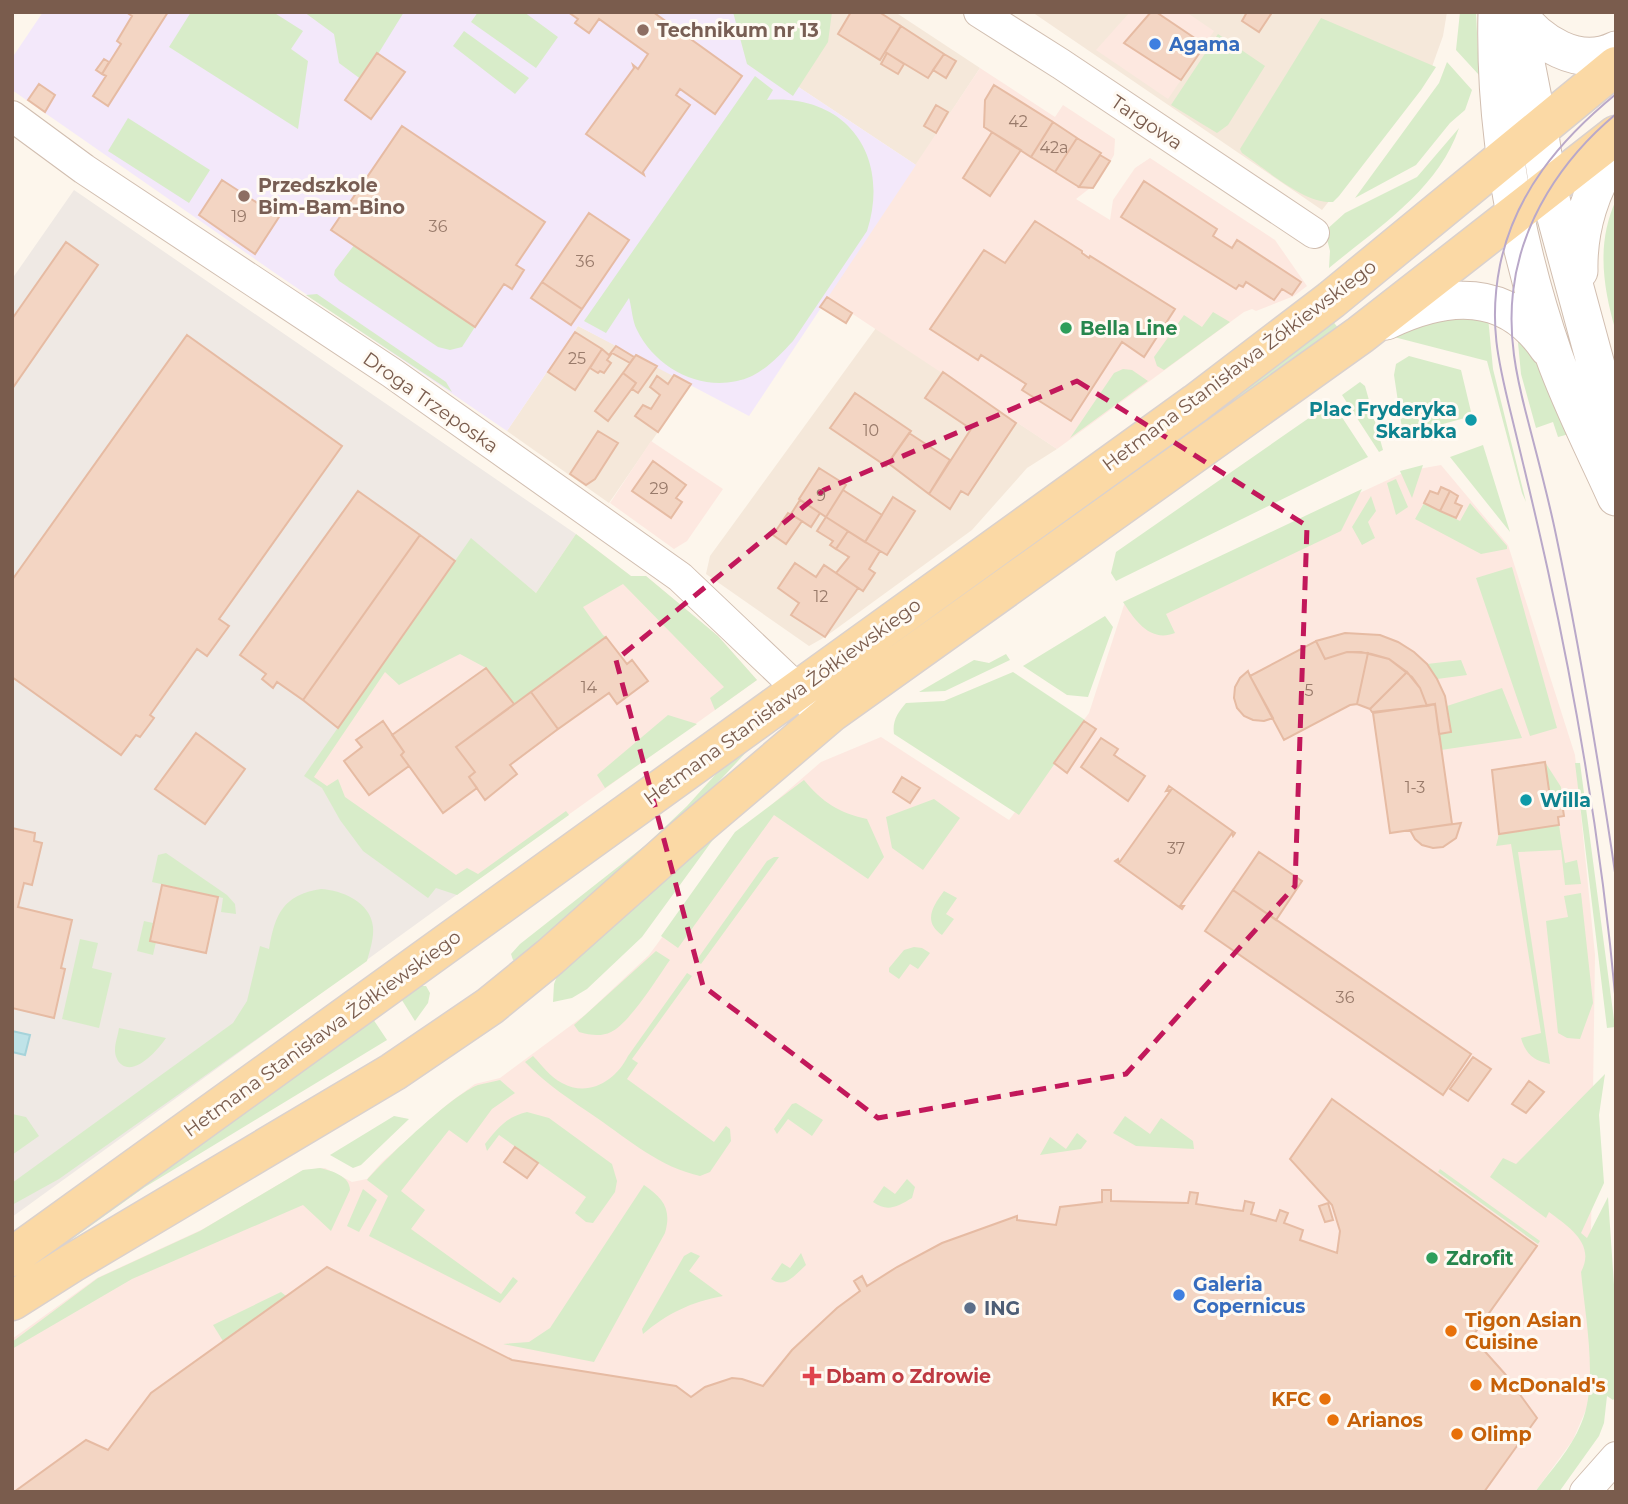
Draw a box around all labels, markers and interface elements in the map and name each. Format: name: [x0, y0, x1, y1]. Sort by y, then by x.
place label: Technikum nr 13: [657, 19, 819, 42]
marker: Technikum nr 13: [635, 22, 651, 38]
place label: Agama: [1168, 33, 1240, 56]
marker: Agama: [1147, 36, 1163, 52]
street label: Targowa: [1107, 90, 1187, 155]
house number: 42: [1008, 112, 1028, 131]
house number: 42a: [1039, 138, 1069, 157]
place label: Przedszkole Bim-Bam-Bino: [258, 174, 405, 219]
marker: Przedszkole Bim-Bam-Bino: [236, 188, 252, 204]
house number: 19: [231, 207, 247, 226]
house number: 36: [429, 217, 448, 236]
house number: 36: [576, 252, 595, 271]
street label: Hetmana Stanisława Żółkiewskiego: [1098, 255, 1381, 476]
place label: Bella Line: [1080, 317, 1177, 340]
marker: Bella Line: [1058, 320, 1074, 336]
street label: Droga Trzeposka: [359, 347, 503, 458]
house number: 25: [568, 349, 586, 368]
place label: Plac Fryderyka Skarbka: [1309, 398, 1457, 443]
marker: Plac Fryderyka Skarbka: [1463, 412, 1479, 428]
house number: 10: [863, 421, 879, 440]
house number: 29: [650, 479, 668, 498]
house number: 9: [816, 486, 826, 505]
house number: 12: [814, 587, 828, 606]
street label: Hetmana Stanisława Żółkiewskiego: [639, 593, 925, 810]
house number: 14: [581, 678, 598, 697]
house number: 5: [1304, 681, 1314, 700]
house number: 1-3: [1405, 778, 1425, 797]
place label: Willa: [1540, 789, 1591, 812]
marker: Willa: [1518, 792, 1534, 808]
house number: 37: [1167, 839, 1185, 858]
street label: Hetmana Stanisława Żółkiewskiego: [179, 925, 465, 1142]
house number: 36: [1336, 988, 1355, 1007]
place label: Zdrofit: [1446, 1247, 1514, 1270]
marker: Zdrofit: [1424, 1250, 1440, 1266]
place label: Galeria Copernicus: [1193, 1273, 1305, 1318]
marker: Galeria Copernicus: [1171, 1287, 1187, 1303]
place label: ING: [984, 1297, 1020, 1320]
marker: ING: [962, 1300, 978, 1316]
place label: Tigon Asian Cuisine: [1465, 1309, 1582, 1354]
marker: Tigon Asian Cuisine: [1443, 1323, 1459, 1339]
place label: Dbam o Zdrowie: [826, 1365, 991, 1388]
marker: Dbam o Zdrowie: [804, 1368, 820, 1384]
place label: McDonald's: [1490, 1374, 1606, 1397]
marker: McDonald's: [1468, 1377, 1484, 1393]
place label: KFC: [1271, 1388, 1311, 1411]
marker: KFC: [1317, 1391, 1333, 1407]
place label: Arianos: [1346, 1409, 1423, 1432]
marker: Arianos: [1325, 1412, 1341, 1428]
place label: Olimp: [1471, 1423, 1532, 1446]
marker: Olimp: [1449, 1426, 1465, 1442]

